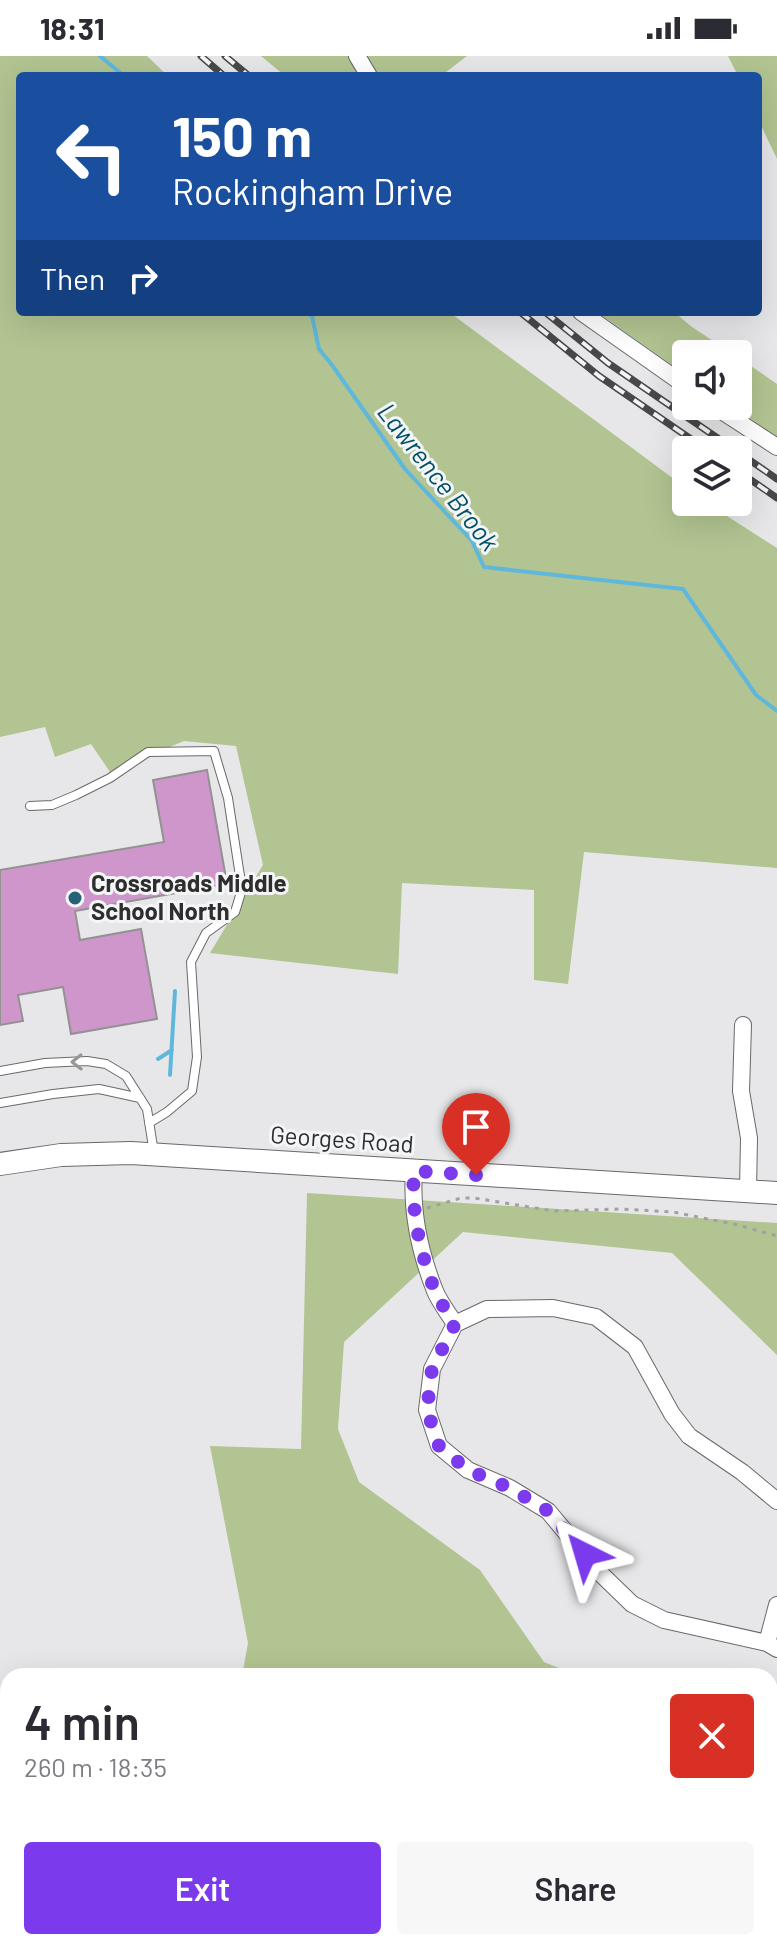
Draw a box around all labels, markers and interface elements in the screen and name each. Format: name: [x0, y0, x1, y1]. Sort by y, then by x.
text: 18:31: [40, 10, 105, 46]
text: 150 m: [172, 101, 312, 168]
icon: left: [40, 104, 144, 208]
text: Rockingham Drive: [172, 169, 453, 212]
icon: right: [121, 256, 165, 300]
text: Then: [40, 260, 105, 296]
map controls: [672, 340, 752, 516]
button: sound: [672, 340, 752, 420]
water label: Lawrence Brook: [372, 396, 507, 556]
button: layers: [672, 436, 752, 516]
place label: Crossroads Middle School North: [91, 868, 287, 925]
marker: Crossroads Middle School North: [66, 889, 84, 907]
one-way arrow: [70, 1053, 83, 1071]
pin: [442, 1093, 510, 1175]
icon: arrive: [454, 1105, 498, 1149]
street label: Georges Road: [269, 1119, 415, 1158]
position arrow: [543, 1512, 627, 1596]
text: 4 min: [24, 1692, 140, 1750]
button: close: [670, 1694, 754, 1778]
text: 260 m · 18:35: [24, 1751, 167, 1782]
button: Exit: [24, 1842, 381, 1934]
button: Share: [397, 1842, 754, 1934]

